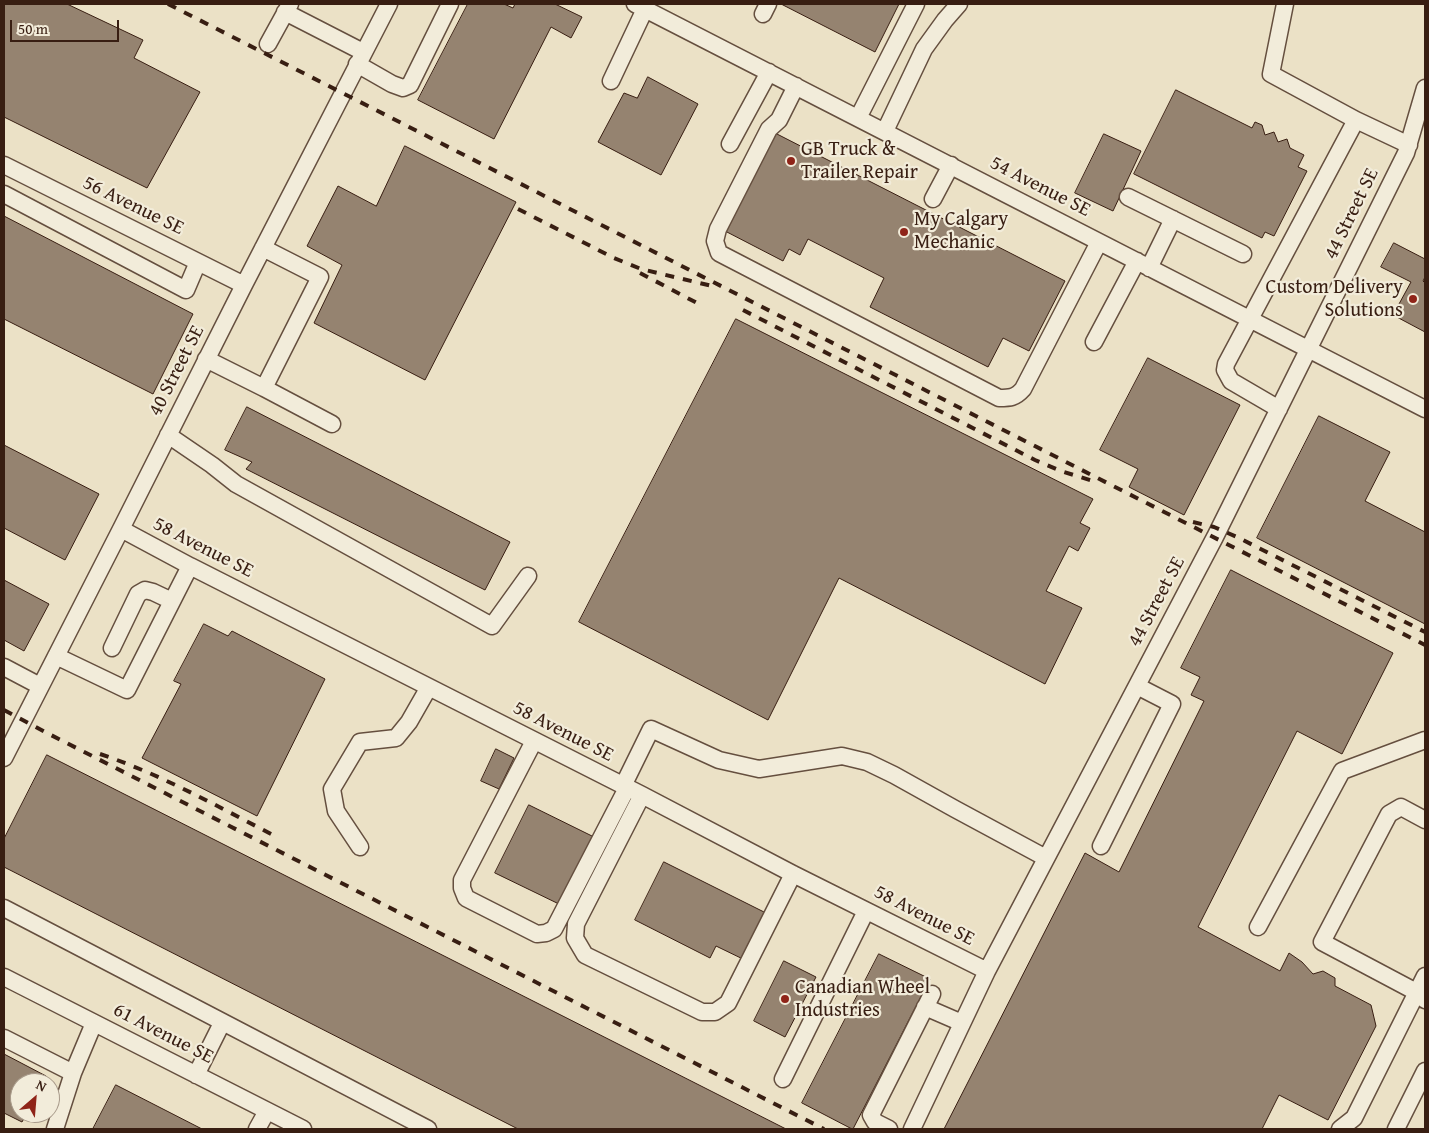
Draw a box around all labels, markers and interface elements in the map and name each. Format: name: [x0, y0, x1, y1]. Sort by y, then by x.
scale bar: [12, 10, 121, 42]
text: 50 m: [18, 18, 48, 39]
place label: GB Truck & Trailer Repair: [801, 138, 918, 185]
street label: 54 Avenue SE: [986, 151, 1094, 223]
marker: GB Truck & Trailer Repair: [785, 155, 797, 167]
street label: 44 Street SE: [1320, 164, 1384, 264]
street label: 56 Avenue SE: [79, 171, 187, 241]
place label: My Calgary Mechanic: [914, 208, 1008, 255]
marker: My Calgary Mechanic: [898, 226, 910, 238]
place label: Custom Delivery Solutions: [1266, 276, 1403, 323]
marker: Custom Delivery Solutions: [1407, 293, 1419, 305]
street label: 40 Street SE: [144, 322, 210, 420]
street label: 58 Avenue SE: [149, 512, 257, 584]
street label: 44 Street SE: [1123, 553, 1191, 651]
street label: 58 Avenue SE: [509, 696, 617, 768]
street label: 58 Avenue SE: [870, 880, 978, 952]
place label: Canadian Wheel Industries: [795, 976, 930, 1023]
marker: Canadian Wheel Industries: [779, 993, 791, 1005]
street label: 61 Avenue SE: [109, 998, 217, 1070]
north arrow: [10, 1073, 60, 1123]
text: N: [33, 1074, 50, 1097]

